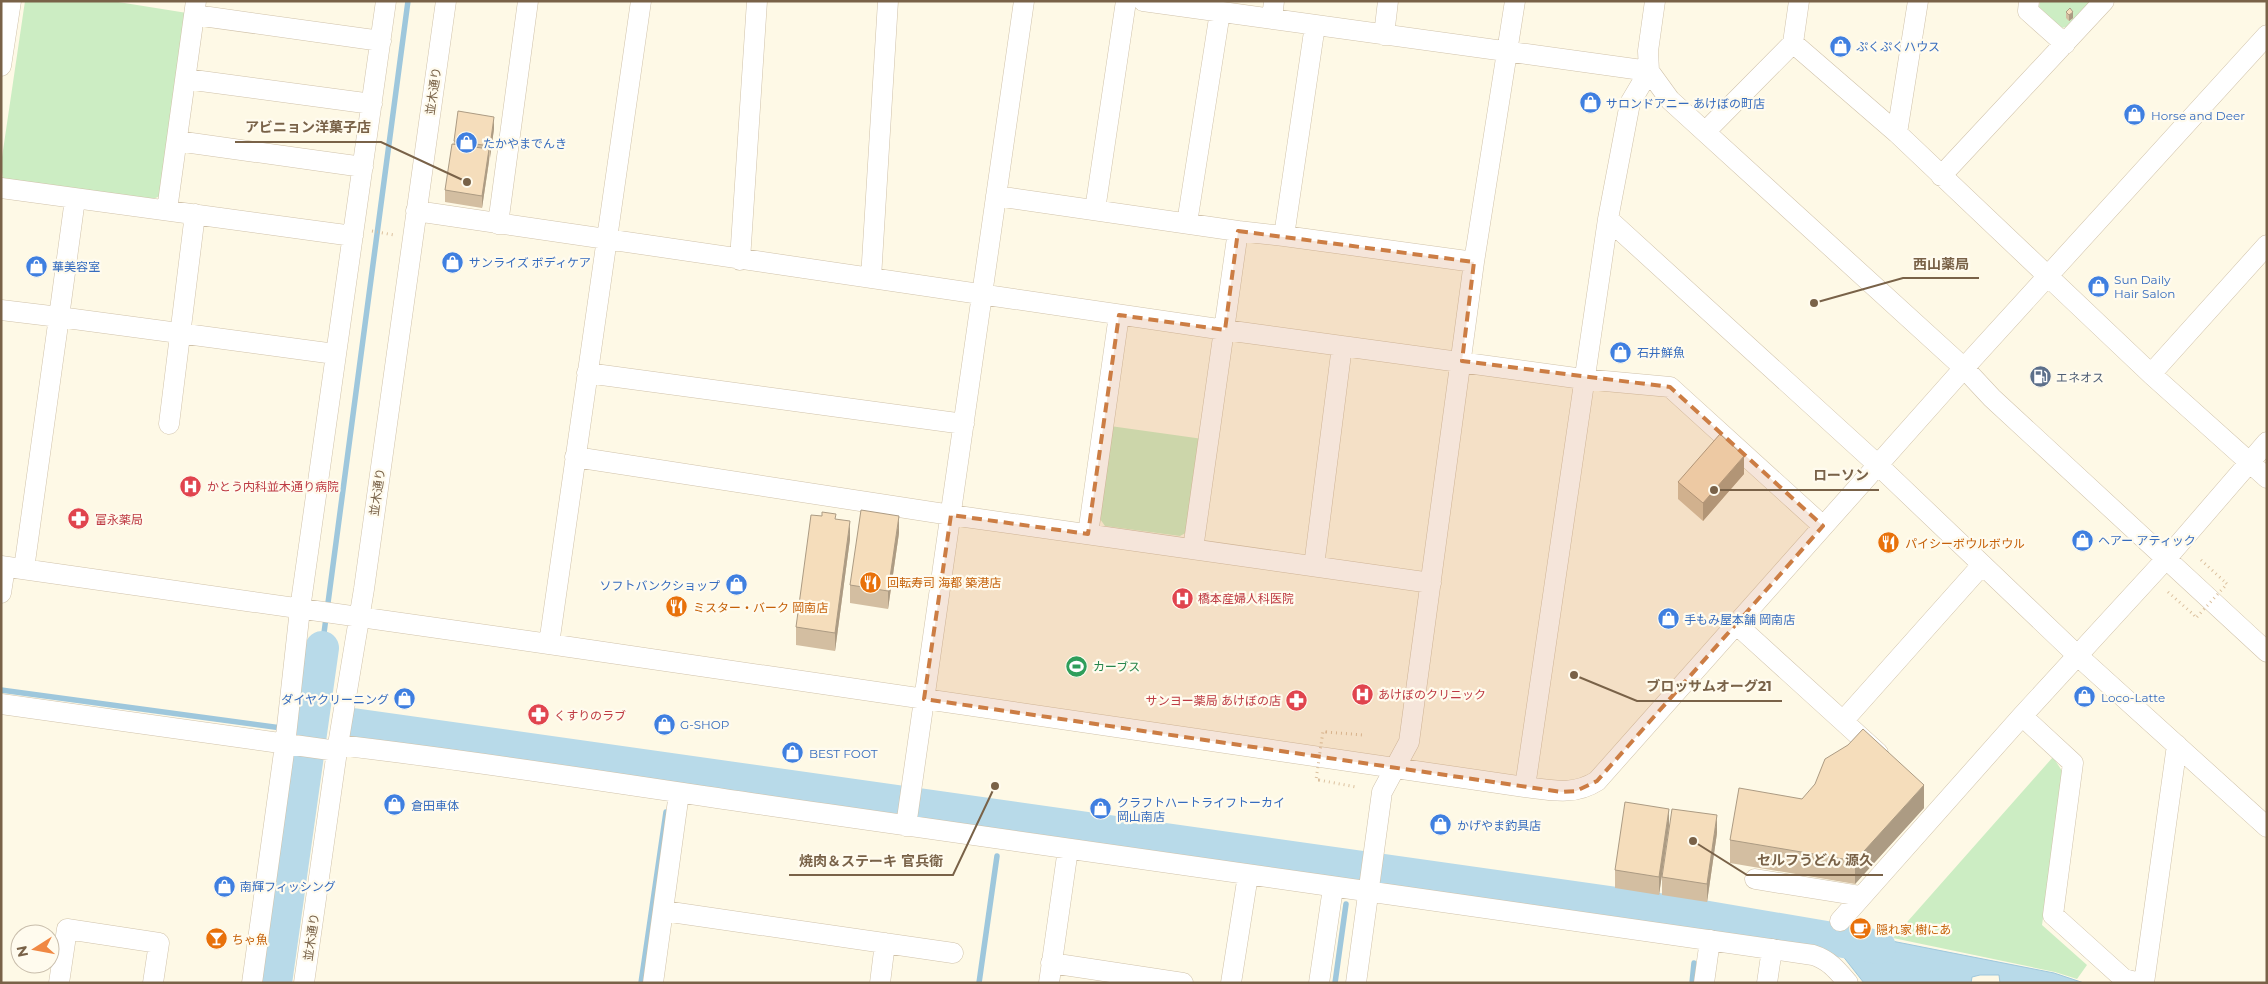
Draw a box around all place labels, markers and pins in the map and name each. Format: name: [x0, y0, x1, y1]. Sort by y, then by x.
shop icon: ぷくぷくハウス: [1828, 34, 1852, 58]
place label: ぷくぷくハウス: [1856, 39, 1940, 54]
shop icon: サロンドアニー あけぼの町店: [1578, 91, 1602, 115]
place label: サロンドアニー あけぼの町店: [1606, 96, 1765, 111]
shop icon: Horse and Deer: [2123, 103, 2147, 127]
place label: Horse and Deer: [2151, 108, 2245, 123]
callout: アビニョン洋菓子店: [235, 113, 381, 142]
shop icon: たかやまでんき: [455, 131, 479, 155]
place label: たかやまでんき: [483, 136, 567, 151]
callout: 西山薬局: [1903, 249, 1979, 278]
shop icon: サンライズ ボディケア: [441, 250, 465, 274]
shop icon: 華美容室: [24, 254, 48, 278]
place label: サンライズ ボディケア: [469, 255, 591, 270]
place label: 華美容室: [52, 259, 100, 274]
place label: Sun Daily Hair Salon: [2114, 272, 2175, 301]
shop icon: Sun Daily Hair Salon: [2086, 274, 2110, 298]
shop icon: 石井鮮魚: [1609, 340, 1633, 364]
place label: 石井鮮魚: [1637, 345, 1685, 360]
fuel station icon: エネオス: [2028, 365, 2052, 389]
place label: エネオス: [2056, 370, 2104, 385]
callout: ローソン: [1803, 461, 1879, 490]
hospital icon: かとう内科並木通り病院: [179, 474, 203, 498]
place label: かとう内科並木通り病院: [207, 479, 339, 494]
pharmacy icon: 富永薬局: [67, 507, 91, 531]
place label: 富永薬局: [95, 512, 143, 527]
shop icon: ヘアー アティック: [2070, 528, 2094, 552]
restaurant icon: パイシーボウルボウル: [1877, 531, 1901, 555]
place label: ヘアー アティック: [2098, 533, 2196, 548]
place label: パイシーボウルボウル: [1905, 536, 2025, 551]
restaurant icon: 回転寿司 海都 築港店: [859, 570, 883, 594]
shop icon: ソフトバンクショップ: [724, 573, 748, 597]
place label: 回転寿司 海都 築港店: [887, 575, 1001, 590]
place label: ソフトバンクショップ: [599, 578, 720, 593]
hospital icon: 橋本産婦人科医院: [1170, 586, 1194, 610]
place label: 橋本産婦人科医院: [1198, 591, 1294, 606]
restaurant icon: ミスター・バーク 岡南店: [665, 595, 689, 619]
place label: ミスター・バーク 岡南店: [693, 600, 828, 615]
shop icon: 手もみ屋本舗 岡南店: [1656, 607, 1680, 631]
place label: 手もみ屋本舗 岡南店: [1684, 612, 1795, 627]
sports icon: カーブス: [1065, 654, 1089, 678]
place label: カーブス: [1093, 659, 1140, 674]
callout: ブロッサムオーグ21: [1637, 672, 1782, 701]
hospital icon: あけぼのクリニック: [1350, 682, 1374, 706]
shop icon: Loco-Latte: [2073, 685, 2097, 709]
shop icon: ダイヤクリーニング: [393, 687, 417, 711]
place label: あけぼのクリニック: [1378, 687, 1486, 702]
pharmacy icon: サンヨー薬局 あけぼの店: [1285, 688, 1309, 712]
place label: Loco-Latte: [2101, 690, 2165, 705]
place label: ダイヤクリーニング: [281, 692, 389, 707]
place label: サンヨー薬局 あけぼの店: [1146, 693, 1281, 708]
pharmacy icon: くすりのラブ: [526, 703, 550, 727]
place label: くすりのラブ: [554, 708, 626, 723]
shop icon: G-SHOP: [652, 712, 676, 736]
place label: G-SHOP: [680, 717, 729, 732]
shop icon: BEST FOOT: [781, 741, 805, 765]
place label: BEST FOOT: [809, 746, 878, 761]
shop icon: 倉田車体: [383, 793, 407, 817]
place label: クラフトハートライフトーカイ 岡山南店: [1117, 795, 1285, 824]
shop icon: クラフトハートライフトーカイ 岡山南店: [1089, 797, 1113, 821]
place label: 倉田車体: [411, 798, 459, 813]
shop icon: かげやま釣具店: [1429, 813, 1453, 837]
place label: かげやま釣具店: [1457, 818, 1541, 833]
callout: 焼肉＆ステーキ 官兵衛: [789, 846, 953, 875]
callout: セルフうどん 源久: [1747, 846, 1883, 875]
shop icon: 南輝フィッシング: [212, 874, 236, 898]
place label: 南輝フィッシング: [240, 879, 336, 894]
cafe icon: 隠れ家 樹にあ: [1848, 917, 1872, 941]
place label: 隠れ家 樹にあ: [1876, 922, 1951, 937]
bar icon: ちゃ魚: [204, 927, 228, 951]
place label: ちゃ魚: [232, 932, 268, 947]

